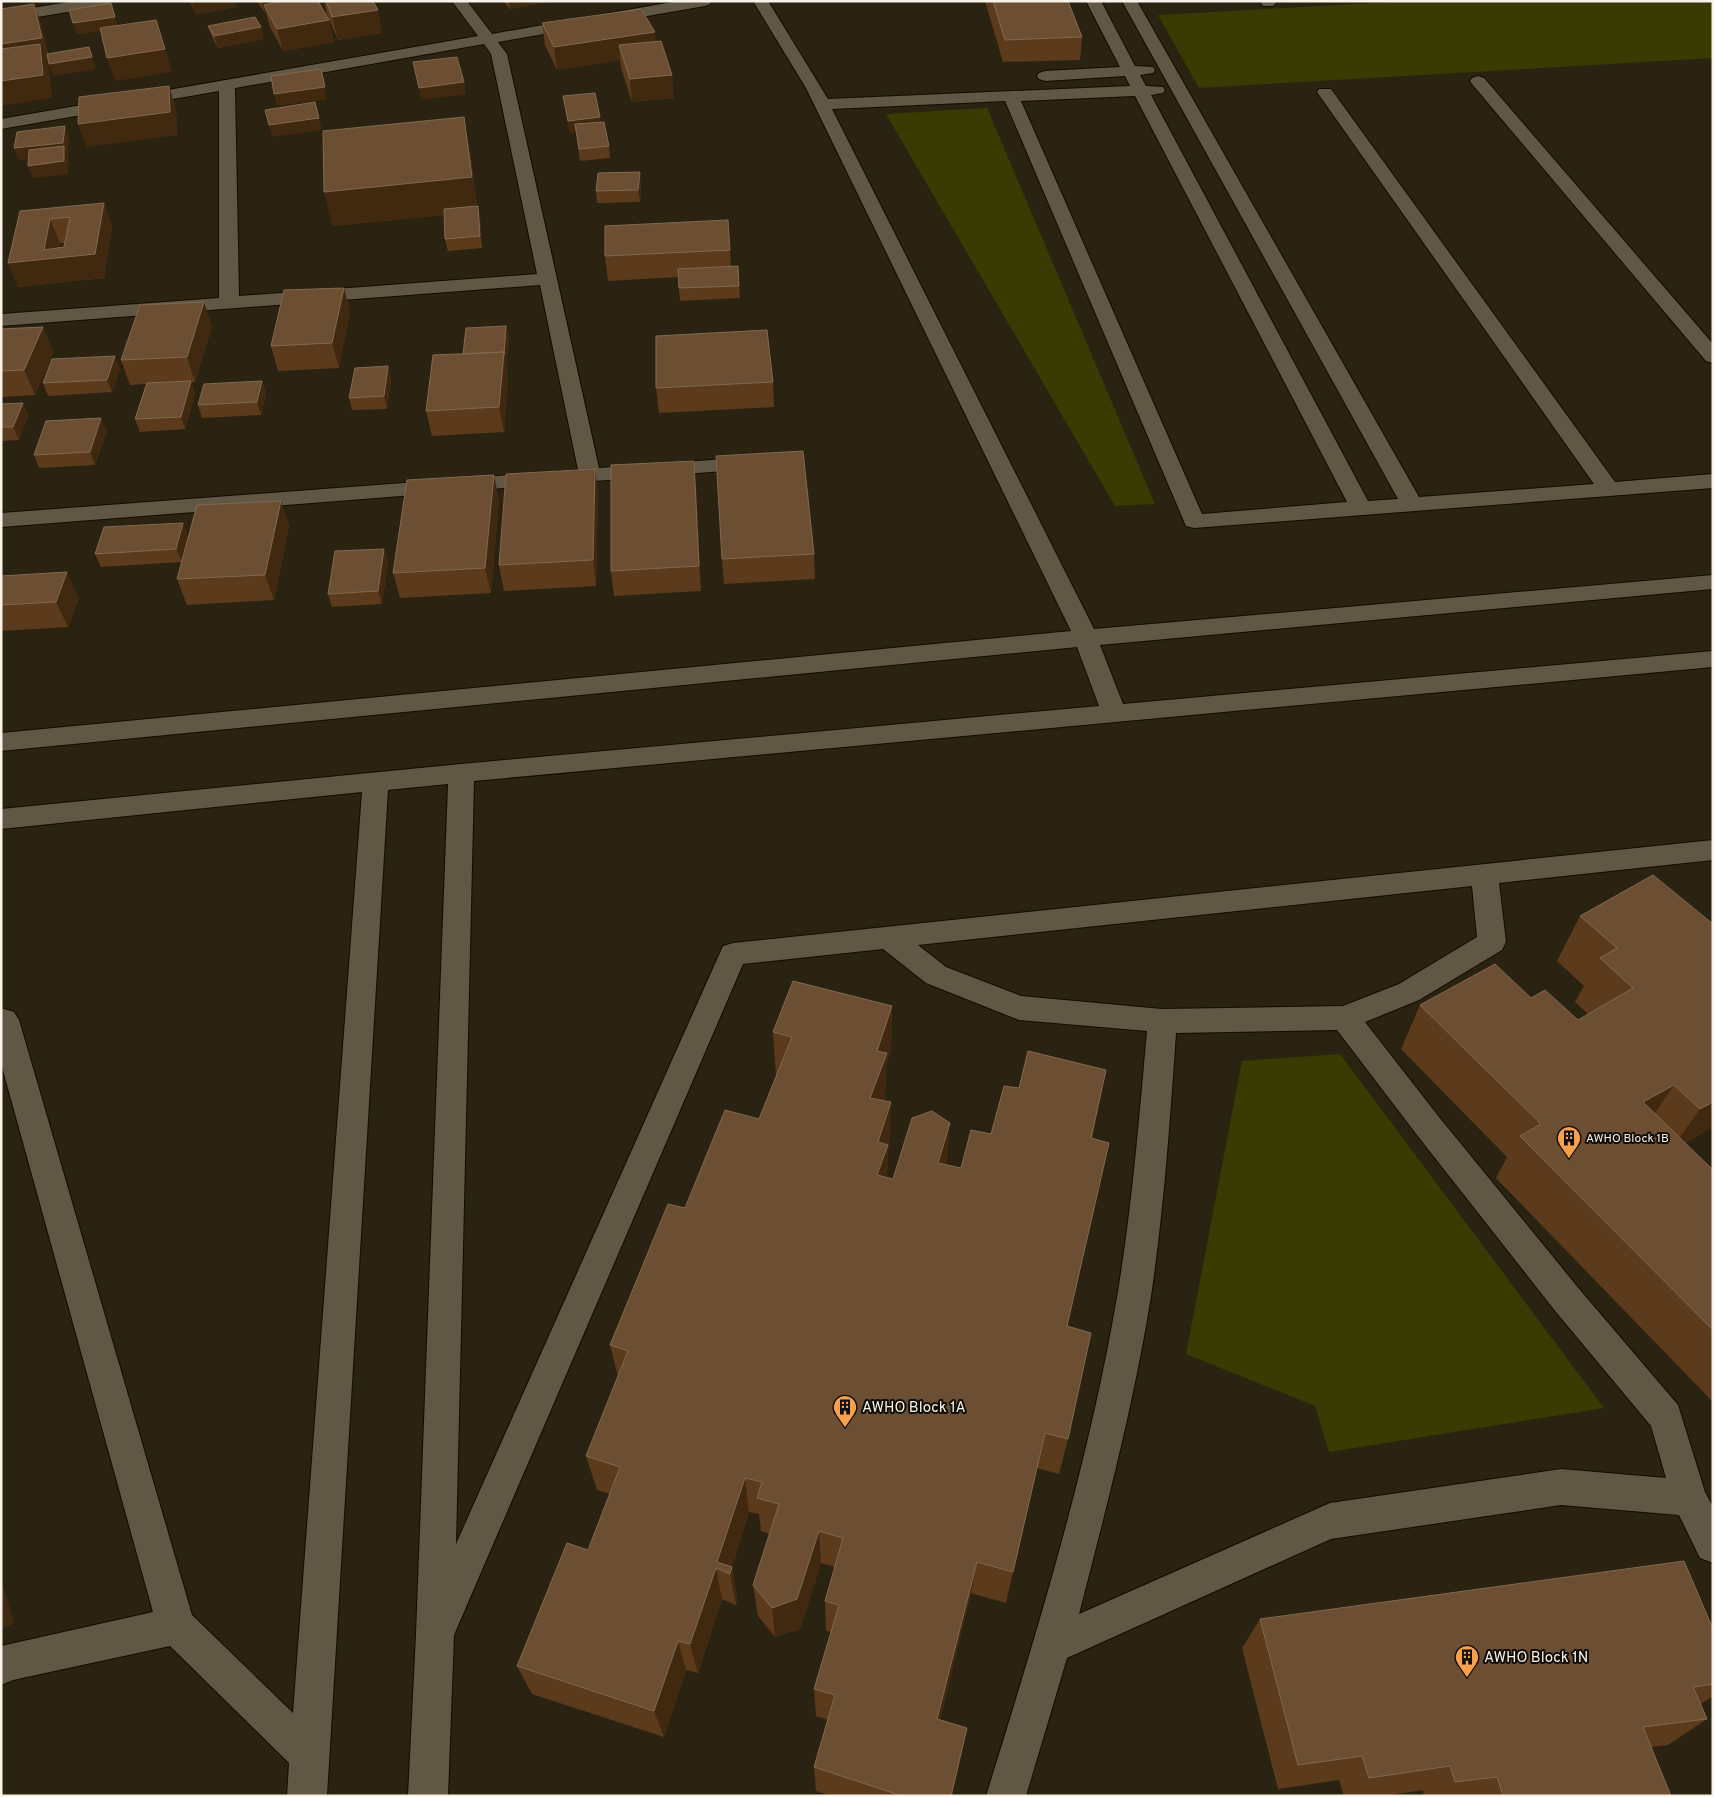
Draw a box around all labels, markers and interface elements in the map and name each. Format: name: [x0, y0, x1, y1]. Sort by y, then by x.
building icon: AWHO Block 1B: [1556, 1125, 1582, 1159]
place label: AWHO Block 1B: [1586, 1131, 1669, 1147]
building icon: AWHO Block 1A: [832, 1394, 858, 1428]
place label: AWHO Block 1A: [862, 1399, 966, 1418]
building icon: AWHO Block 1N: [1454, 1644, 1480, 1678]
place label: AWHO Block 1N: [1484, 1649, 1588, 1668]

